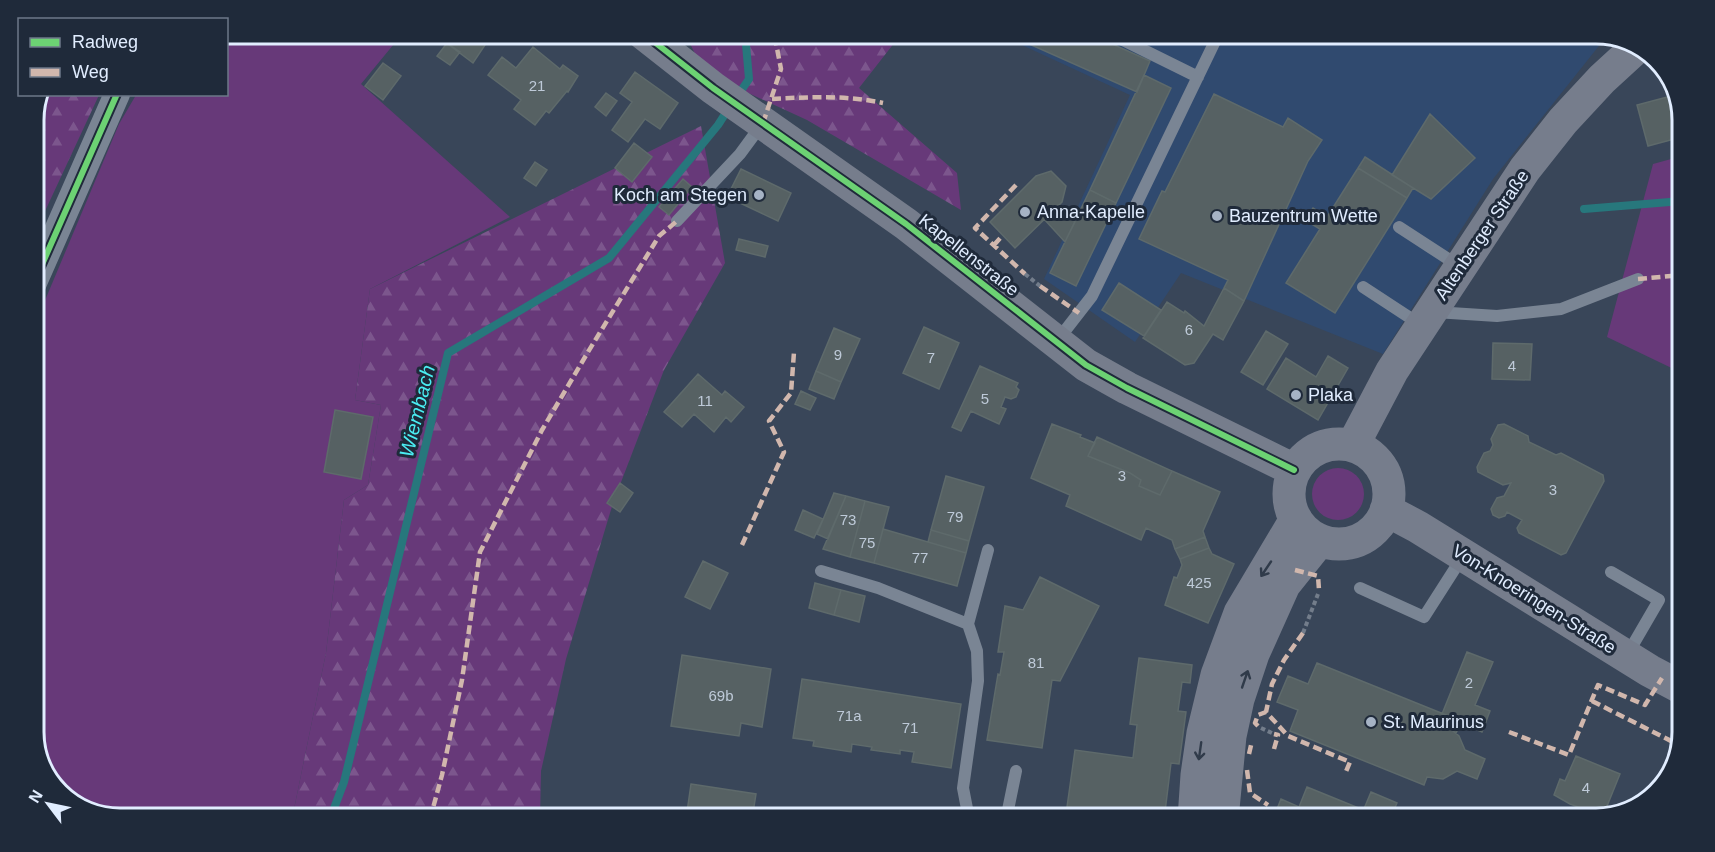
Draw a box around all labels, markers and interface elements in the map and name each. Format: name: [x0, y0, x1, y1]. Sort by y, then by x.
legend: [18, 18, 228, 96]
text: Radweg: [72, 32, 138, 52]
text: Weg: [72, 62, 109, 82]
house number: 21: [529, 77, 545, 94]
street label: Altenberger Straße: [1431, 166, 1533, 304]
place label: Koch am Stegen: [614, 185, 747, 205]
marker: Koch am Stegen: [752, 188, 766, 202]
place label: Anna-Kapelle: [1037, 202, 1145, 222]
marker: Anna-Kapelle: [1018, 205, 1032, 219]
place label: Bauzentrum Wette: [1229, 206, 1378, 226]
marker: Bauzentrum Wette: [1210, 209, 1224, 223]
street label: Kapellenstraße: [915, 210, 1023, 300]
house number: 6: [1185, 321, 1193, 338]
house number: 9: [834, 346, 842, 363]
house number: 7: [927, 349, 935, 366]
house number: 4: [1508, 357, 1516, 374]
water label: Wiembach: [395, 363, 439, 459]
place label: Plaka: [1308, 385, 1354, 405]
marker: Plaka: [1289, 388, 1303, 402]
house number: 5: [981, 390, 989, 407]
house number: 11: [697, 392, 713, 409]
house number: 3: [1118, 467, 1126, 484]
house number: 3: [1549, 481, 1557, 498]
house number: 79: [947, 508, 963, 525]
house number: 73: [840, 511, 856, 528]
house number: 75: [859, 534, 875, 551]
street label: Von-Knoeringen-Straße: [1449, 540, 1619, 658]
house number: 77: [912, 549, 928, 566]
one-way arrow: [1260, 561, 1272, 577]
house number: 425: [1186, 574, 1212, 591]
house number: 81: [1028, 654, 1044, 671]
one-way arrow: [1240, 670, 1251, 689]
house number: 2: [1465, 674, 1473, 691]
house number: 69b: [708, 687, 734, 704]
house number: 71a: [836, 707, 862, 724]
place label: St. Maurinus: [1383, 712, 1484, 732]
marker: St. Maurinus: [1364, 715, 1378, 729]
house number: 71: [902, 719, 918, 736]
one-way arrow: [1195, 741, 1206, 760]
north arrow: [18, 774, 78, 834]
house number: 4: [1582, 779, 1590, 796]
text: N: [25, 787, 46, 806]

